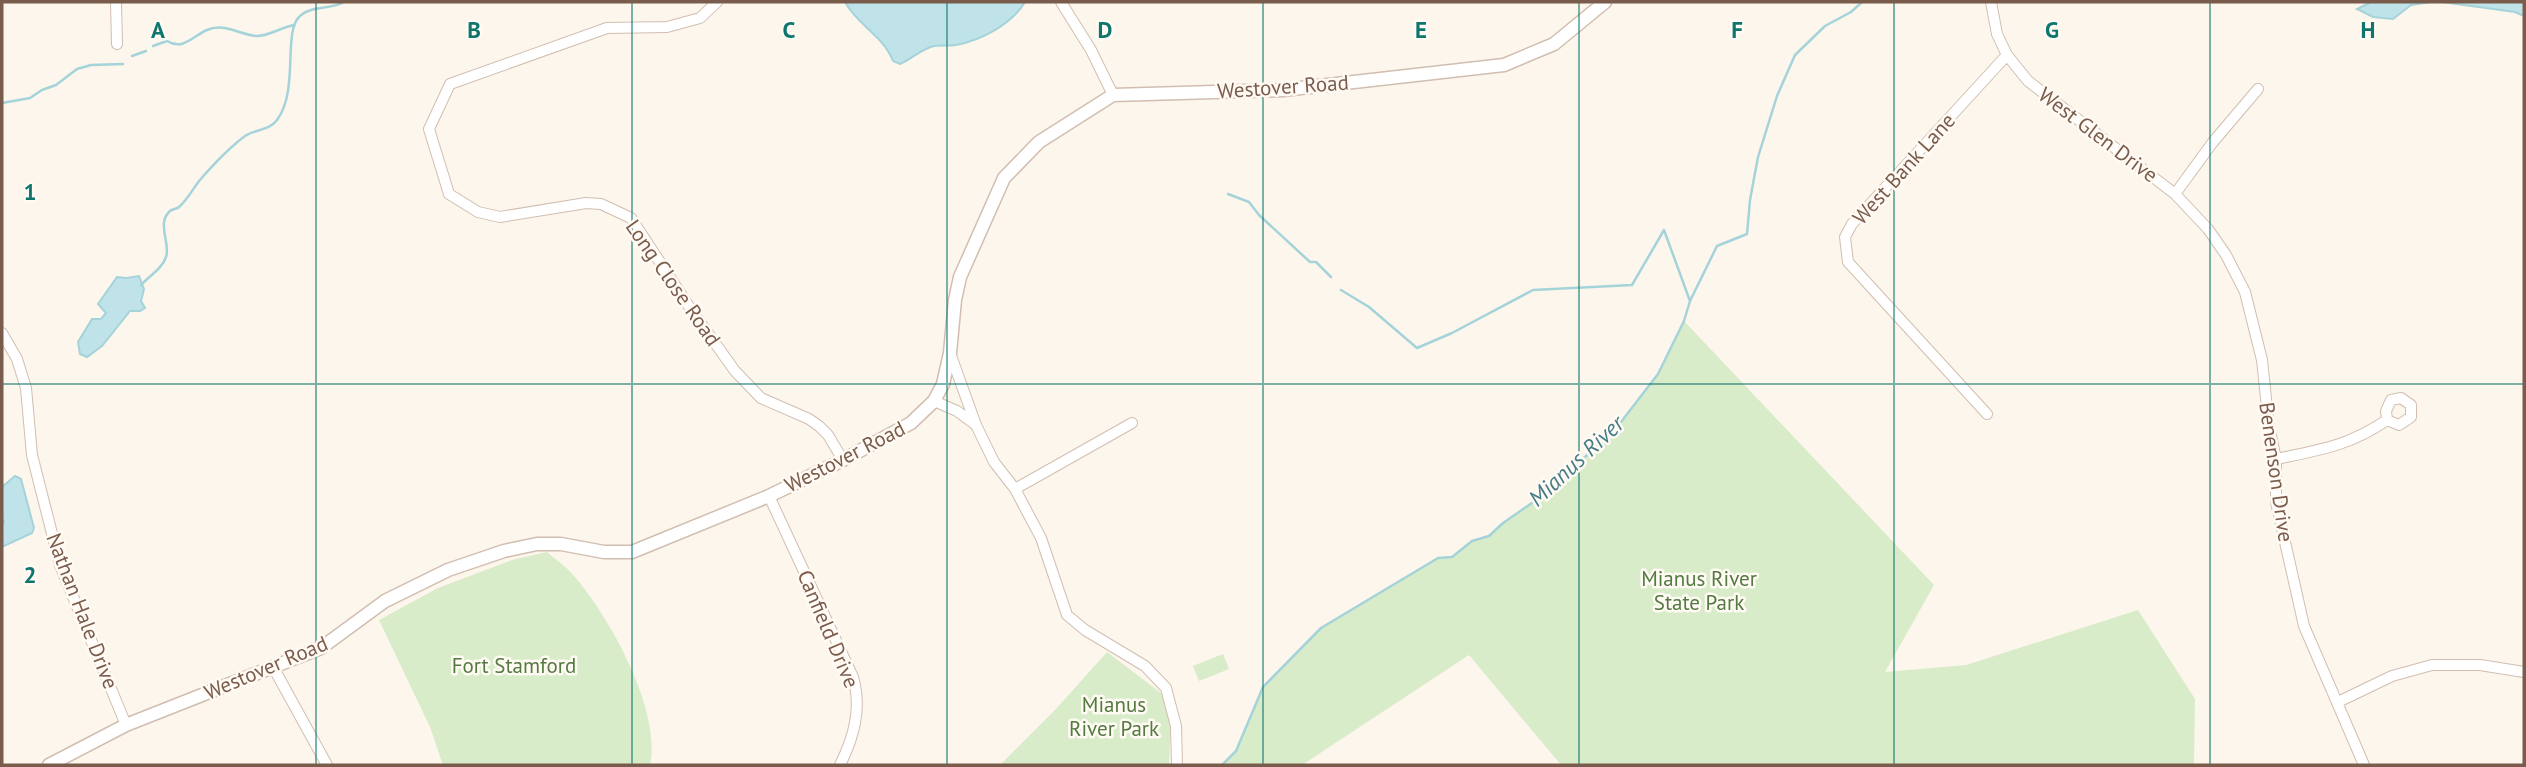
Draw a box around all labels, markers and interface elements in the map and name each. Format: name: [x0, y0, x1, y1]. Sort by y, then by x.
text: A: [151, 15, 165, 44]
text: B: [467, 15, 481, 44]
text: C: [783, 15, 796, 44]
text: D: [1098, 15, 1112, 44]
text: E: [1415, 15, 1427, 44]
text: F: [1731, 15, 1743, 44]
text: G: [2045, 15, 2059, 44]
text: H: [2361, 15, 2375, 44]
street label: Westover Road: [1216, 68, 1350, 105]
street label: West Glen Drive: [2033, 81, 2163, 188]
street label: West Bank Lane: [1846, 107, 1961, 230]
text: 1: [23, 177, 37, 206]
street label: Long Close Road: [620, 214, 727, 351]
street label: Benenson Drive: [2253, 400, 2300, 544]
water label: Mianus River: [1522, 408, 1631, 512]
street label: Westover Road: [780, 415, 910, 498]
street label: Nathan Hale Drive: [40, 529, 125, 693]
text: 2: [23, 560, 37, 589]
park label: Mianus River State Park: [1641, 565, 1757, 616]
street label: Canfield Drive: [791, 566, 865, 692]
street label: Westover Road: [200, 629, 332, 706]
park label: Fort Stamford: [452, 652, 576, 679]
park label: Mianus River Park: [1069, 691, 1159, 742]

